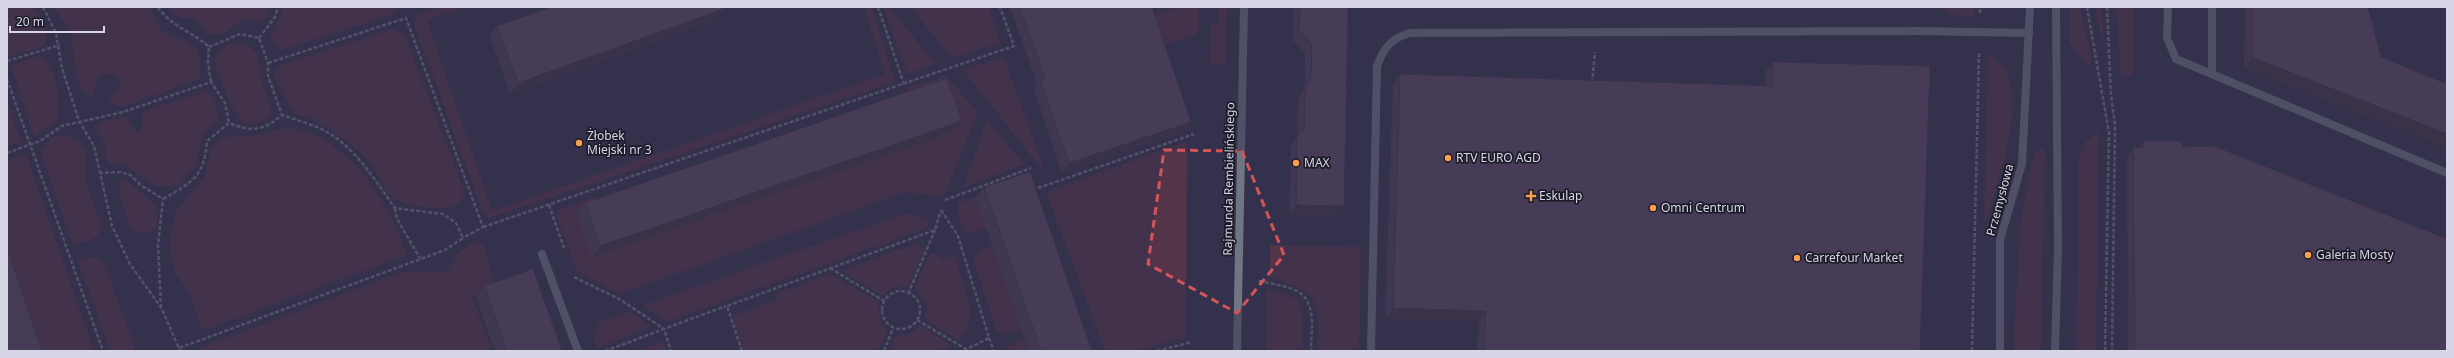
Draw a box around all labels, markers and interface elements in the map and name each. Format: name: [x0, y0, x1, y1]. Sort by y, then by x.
scale bar: [10, 8, 104, 34]
text: 20 m: [16, 13, 44, 30]
street label: Rajmunda Rembielińskiego: [1219, 102, 1238, 256]
place label: Żłobek Miejski nr 3: [587, 127, 652, 158]
marker: Żłobek Miejski nr 3: [574, 138, 584, 148]
place label: RTV EURO AGD: [1456, 149, 1541, 166]
marker: RTV EURO AGD: [1443, 153, 1453, 163]
place label: MAX: [1304, 154, 1330, 171]
marker: MAX: [1291, 158, 1301, 168]
street label: Przemysłowa: [1982, 162, 2017, 238]
place label: Eskulap: [1539, 187, 1582, 204]
marker: Eskulap: [1526, 191, 1536, 201]
place label: Omni Centrum: [1661, 199, 1745, 216]
marker: Omni Centrum: [1648, 203, 1658, 213]
place label: Galeria Mosty: [2316, 246, 2394, 263]
place label: Carrefour Market: [1805, 249, 1903, 266]
marker: Galeria Mosty: [2303, 250, 2313, 260]
marker: Carrefour Market: [1792, 253, 1802, 263]

